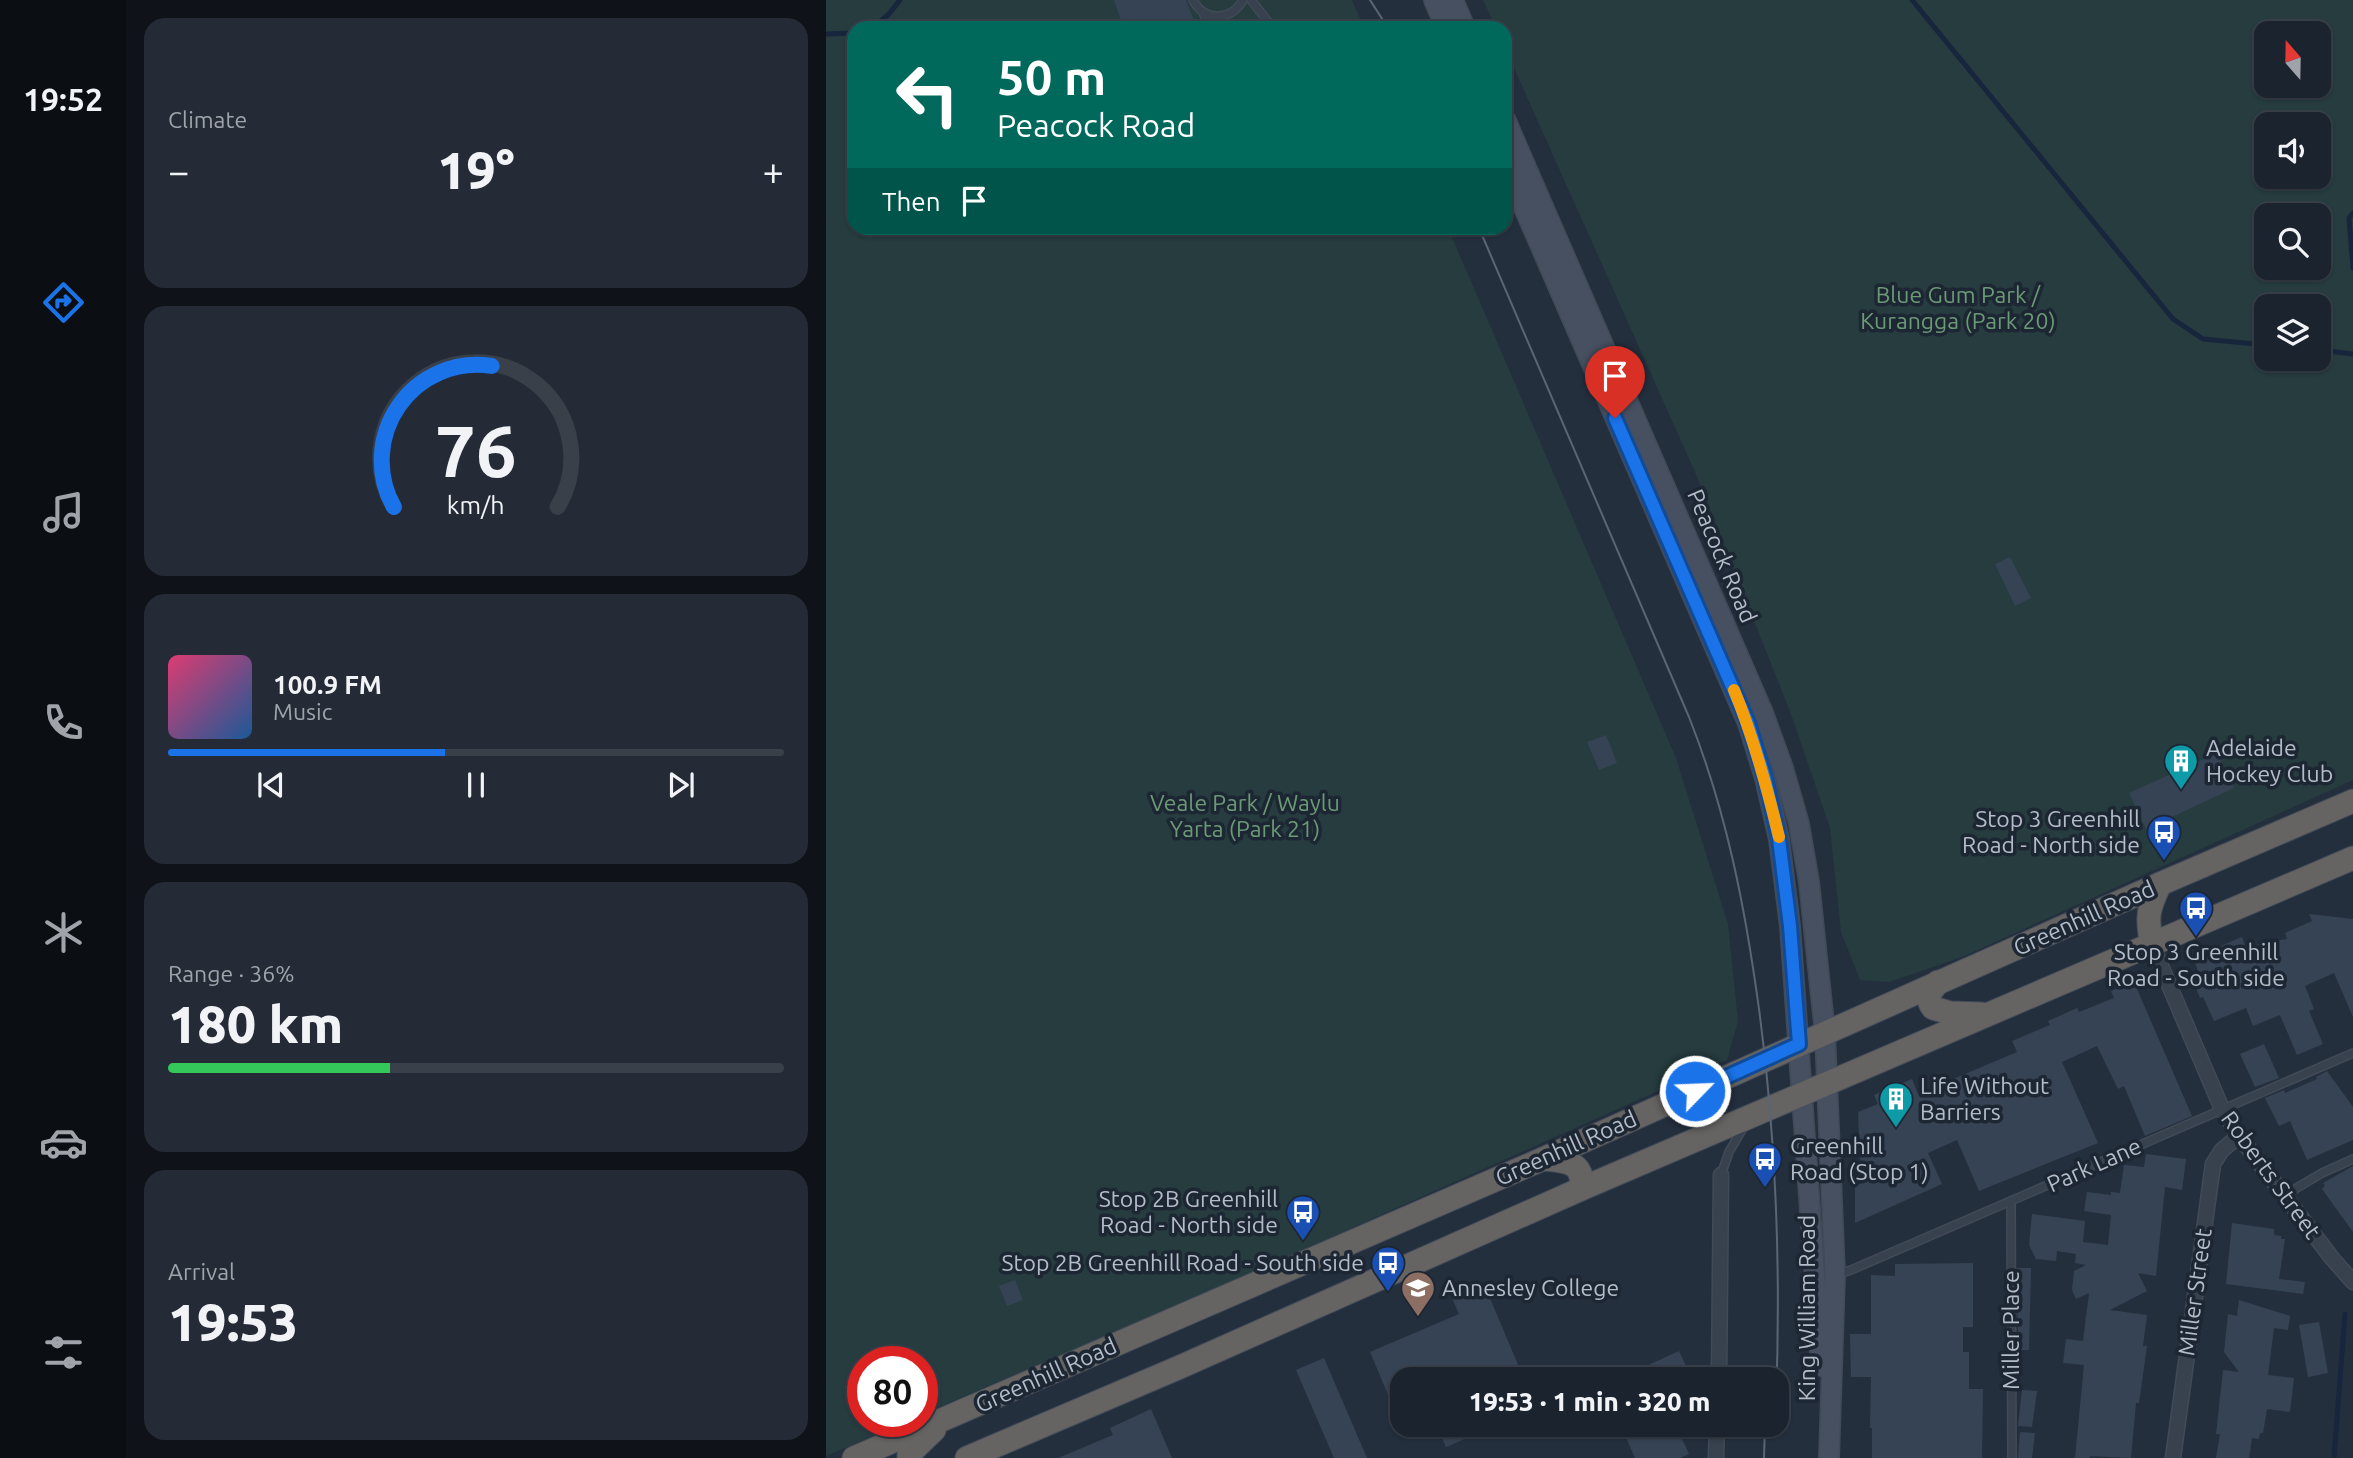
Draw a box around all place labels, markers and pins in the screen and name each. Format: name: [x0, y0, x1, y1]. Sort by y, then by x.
pin: [1585, 346, 1645, 418]
place label: Adelaide Hockey Club: [2206, 735, 2333, 786]
building icon: Adelaide Hockey Club: [2162, 742, 2200, 791]
place label: Stop 3 Greenhill Road - North side: [1962, 806, 2140, 857]
bus stop icon: Stop 3 Greenhill Road - North side: [2145, 813, 2183, 862]
bus stop icon: Stop 3 Greenhill Road - South side: [2177, 889, 2215, 938]
place label: Stop 3 Greenhill Road - South side: [2107, 939, 2285, 990]
place label: Life Without Barriers: [1920, 1073, 2049, 1124]
building icon: Life Without Barriers: [1877, 1080, 1915, 1129]
place label: Greenhill Road (Stop 1): [1790, 1133, 1929, 1185]
bus stop icon: Greenhill Road (Stop 1): [1746, 1140, 1784, 1189]
place label: Stop 2B Greenhill Road - North side: [1099, 1186, 1278, 1237]
bus stop icon: Stop 2B Greenhill Road - North side: [1284, 1193, 1322, 1242]
bus stop icon: Stop 2B Greenhill Road - South side: [1369, 1244, 1407, 1293]
place label: Stop 2B Greenhill Road - South side: [1001, 1250, 1364, 1275]
school or university icon: Annesley College: [1399, 1269, 1437, 1318]
place label: Annesley College: [1442, 1275, 1619, 1300]

